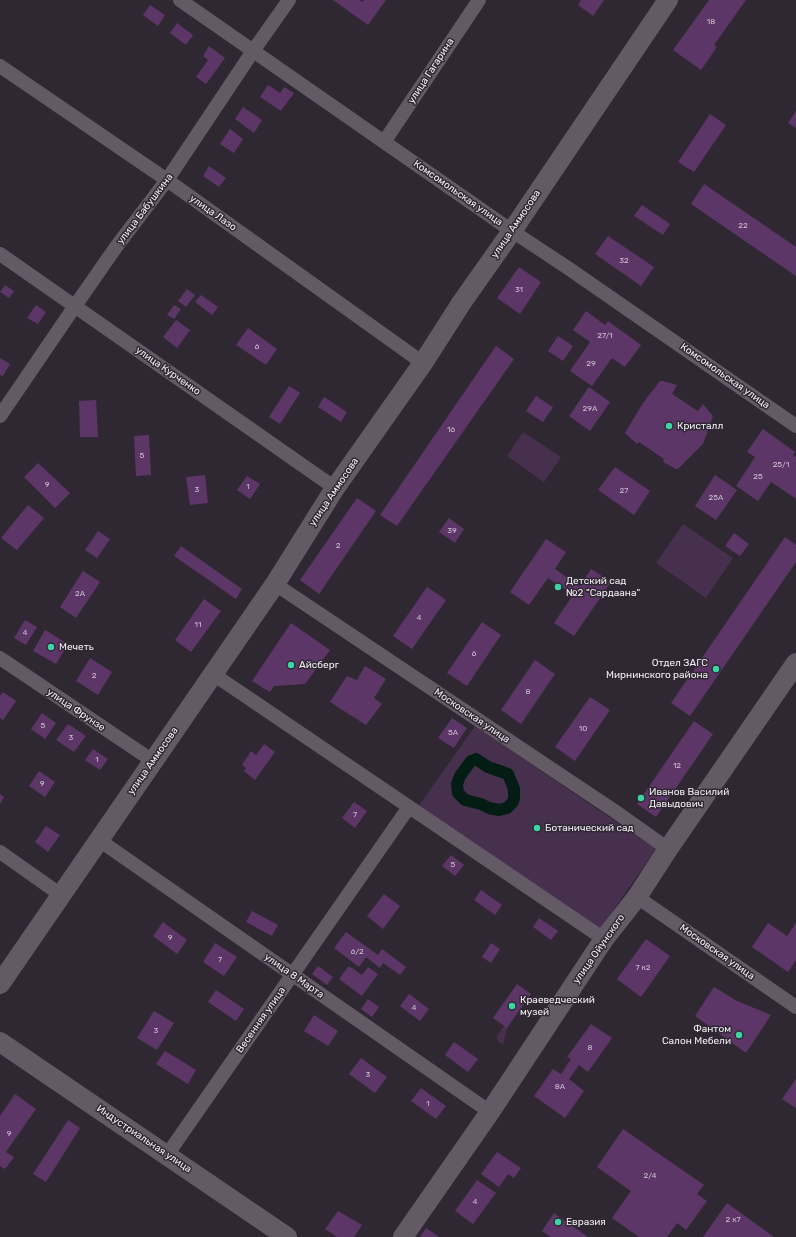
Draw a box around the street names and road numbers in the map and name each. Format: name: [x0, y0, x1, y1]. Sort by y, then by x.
street label: улица Гагарина: [405, 36, 457, 106]
street label: Комсомольская улица: [411, 158, 505, 228]
street label: улица Бабушкина: [115, 171, 175, 247]
street label: улица Аммосова: [489, 188, 543, 260]
street label: улица Лазо: [187, 192, 239, 234]
street label: Комсомольская улица: [678, 341, 772, 411]
street label: улица Курченко: [133, 344, 203, 398]
street label: улица Аммосова: [307, 456, 361, 528]
street label: улица Фрунзе: [45, 686, 107, 734]
street label: Московская улица: [432, 686, 512, 746]
street label: улица Аммосова: [125, 725, 181, 797]
street label: улица Ойунского: [571, 912, 627, 986]
street label: Московская улица: [677, 922, 757, 982]
street label: улица 8 Марта: [262, 951, 326, 1001]
street label: Весенняя улица: [234, 985, 288, 1055]
street label: Индустриальная улица: [94, 1103, 194, 1175]

